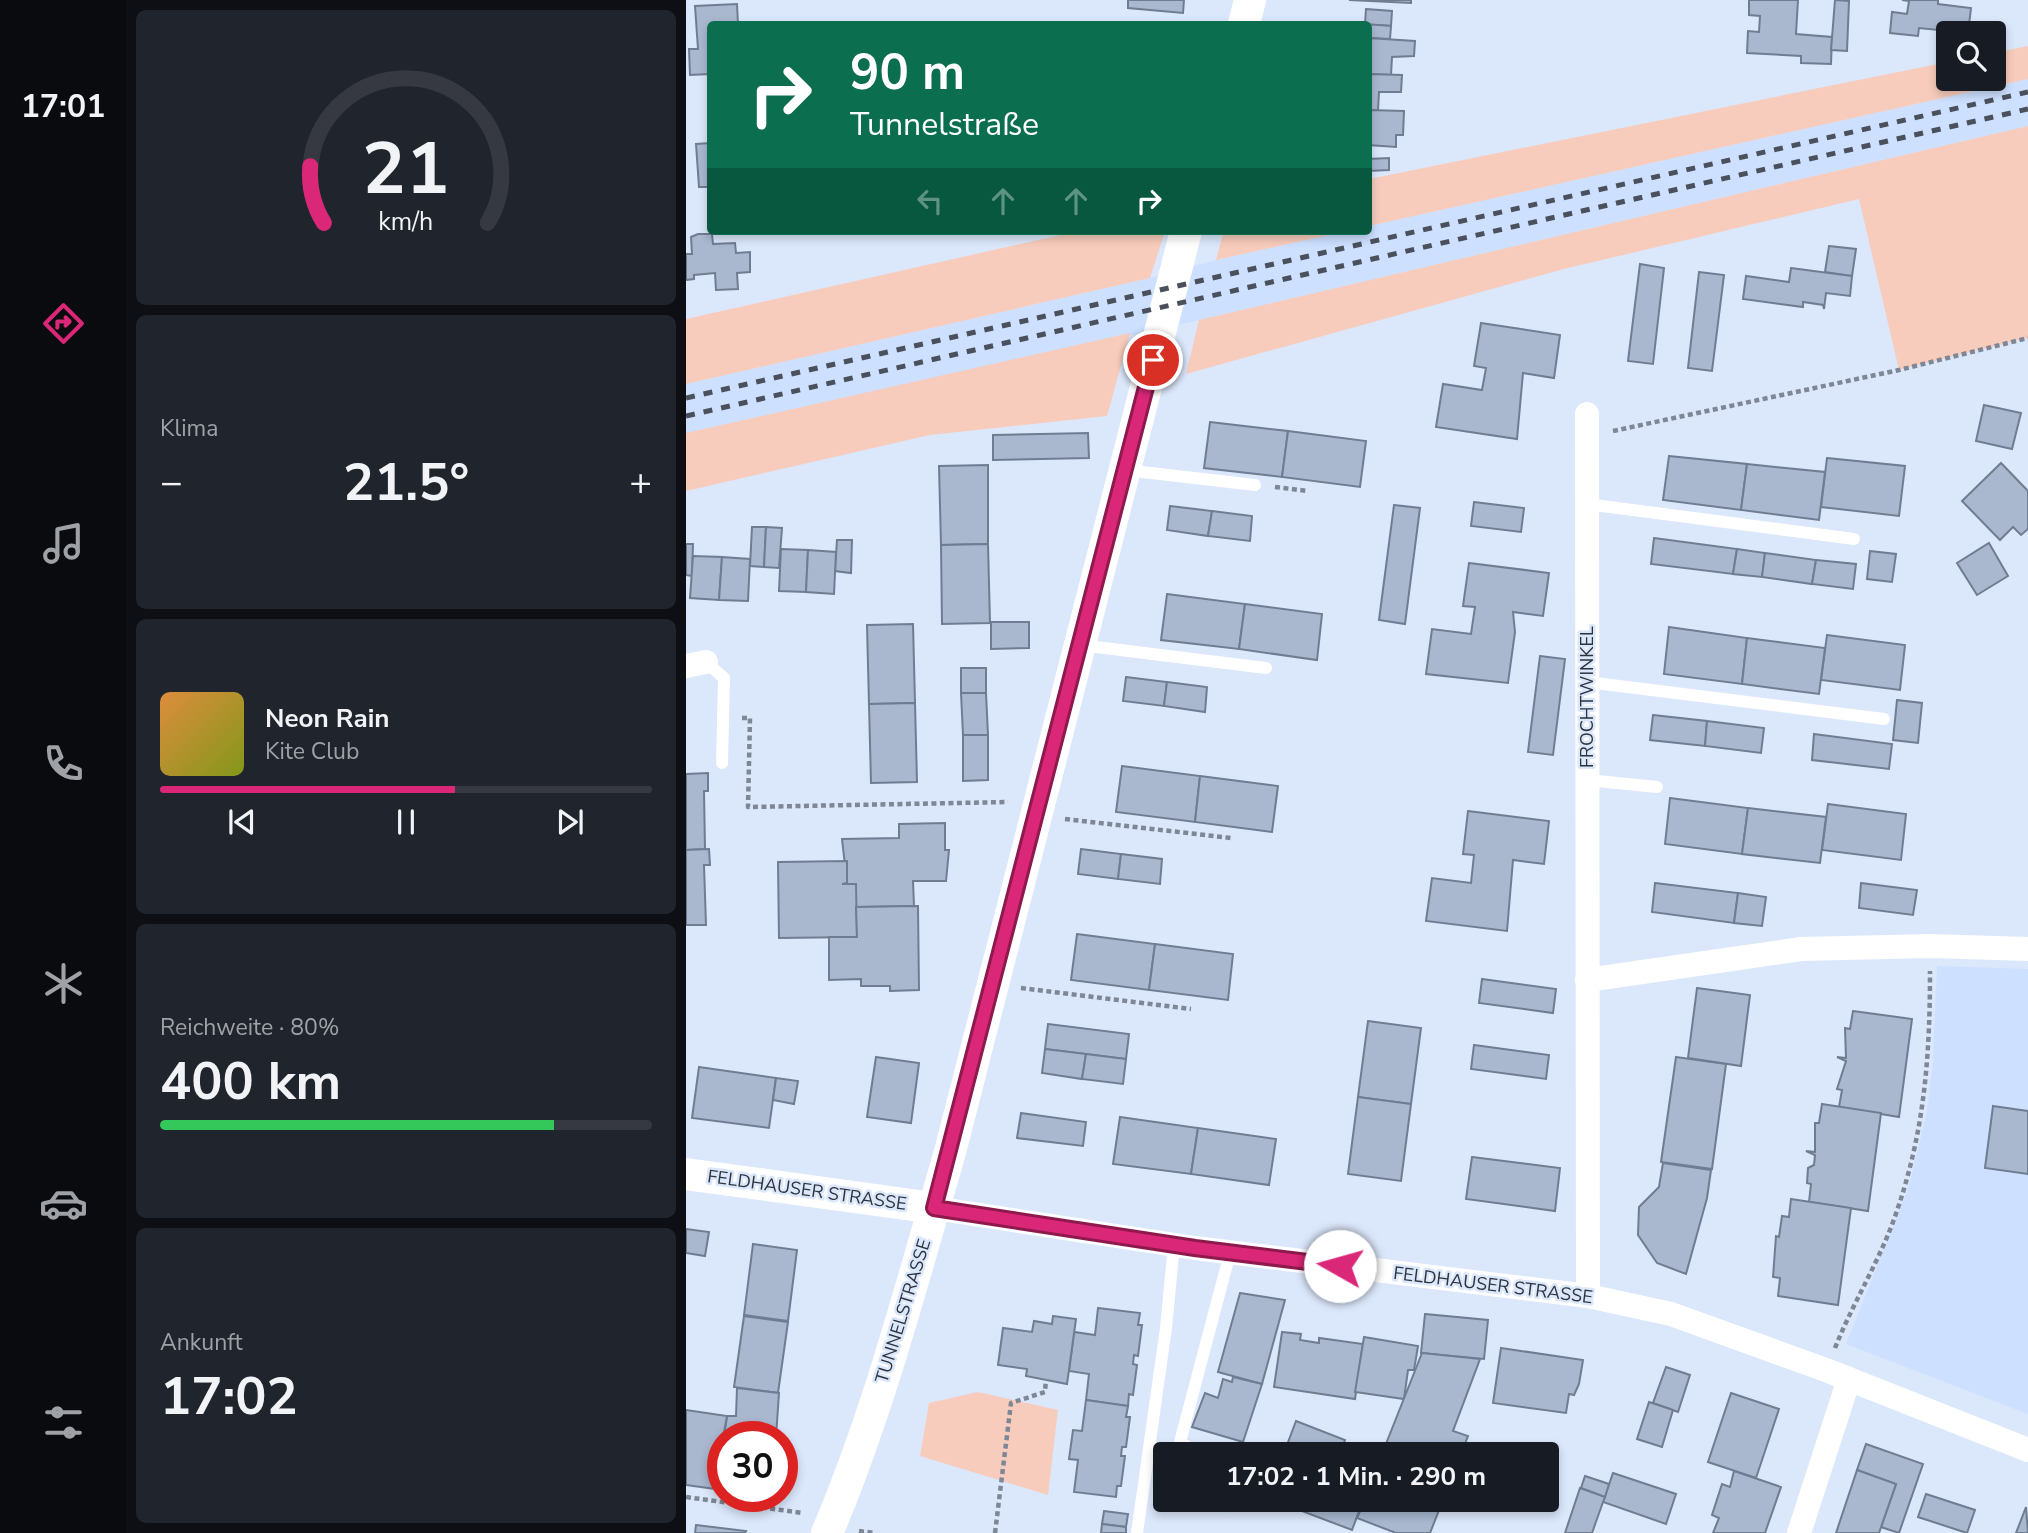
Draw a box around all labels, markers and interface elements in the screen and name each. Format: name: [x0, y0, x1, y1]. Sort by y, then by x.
map controls: [1936, 21, 2006, 91]
button: search: [1936, 21, 2006, 91]
text: 90 m: [850, 39, 965, 106]
icon: right: [735, 49, 826, 140]
text: 17:01: [21, 85, 105, 128]
text: Tunnelstraße: [850, 103, 1039, 146]
text: 21: [362, 120, 450, 220]
icon: left: [911, 182, 949, 220]
icon: ahead: [984, 182, 1022, 220]
icon: ahead: [1057, 182, 1095, 220]
icon: right: [1130, 182, 1168, 220]
text: km/h: [378, 205, 434, 239]
icon: directions: [39, 299, 88, 348]
pin: [1123, 330, 1183, 390]
icon: arrive: [1134, 341, 1172, 379]
text: Klima: [160, 413, 218, 444]
text: 21.5°: [343, 447, 469, 518]
text: −: [160, 457, 183, 508]
text: +: [629, 457, 652, 508]
icon: music: [39, 519, 88, 568]
street label: FROCHTWINKEL: [1575, 626, 1599, 768]
text: Neon Rain: [265, 701, 390, 736]
text: Kite Club: [265, 736, 359, 767]
icon: phone: [39, 739, 88, 788]
icon: previous: [223, 803, 261, 841]
icon: pause: [387, 803, 425, 841]
icon: next: [551, 803, 589, 841]
icon: climate: [39, 959, 88, 1008]
text: Reichweite · 80%: [160, 1012, 339, 1043]
text: 400 km: [160, 1046, 341, 1117]
street label: FELDHAUSER STRASSE: [706, 1164, 908, 1216]
icon: car: [39, 1179, 88, 1228]
position arrow: [1303, 1229, 1377, 1303]
street label: TUNNELSTRASSE: [870, 1236, 936, 1386]
street label: FELDHAUSER STRASSE: [1392, 1261, 1594, 1309]
text: Ankunft: [160, 1327, 242, 1358]
text: 17:02: [160, 1361, 298, 1432]
icon: filters: [39, 1398, 88, 1447]
speed limit sign: 30: [707, 1421, 798, 1512]
text: 17:02 · 1 Min. · 290 m: [1226, 1459, 1486, 1494]

